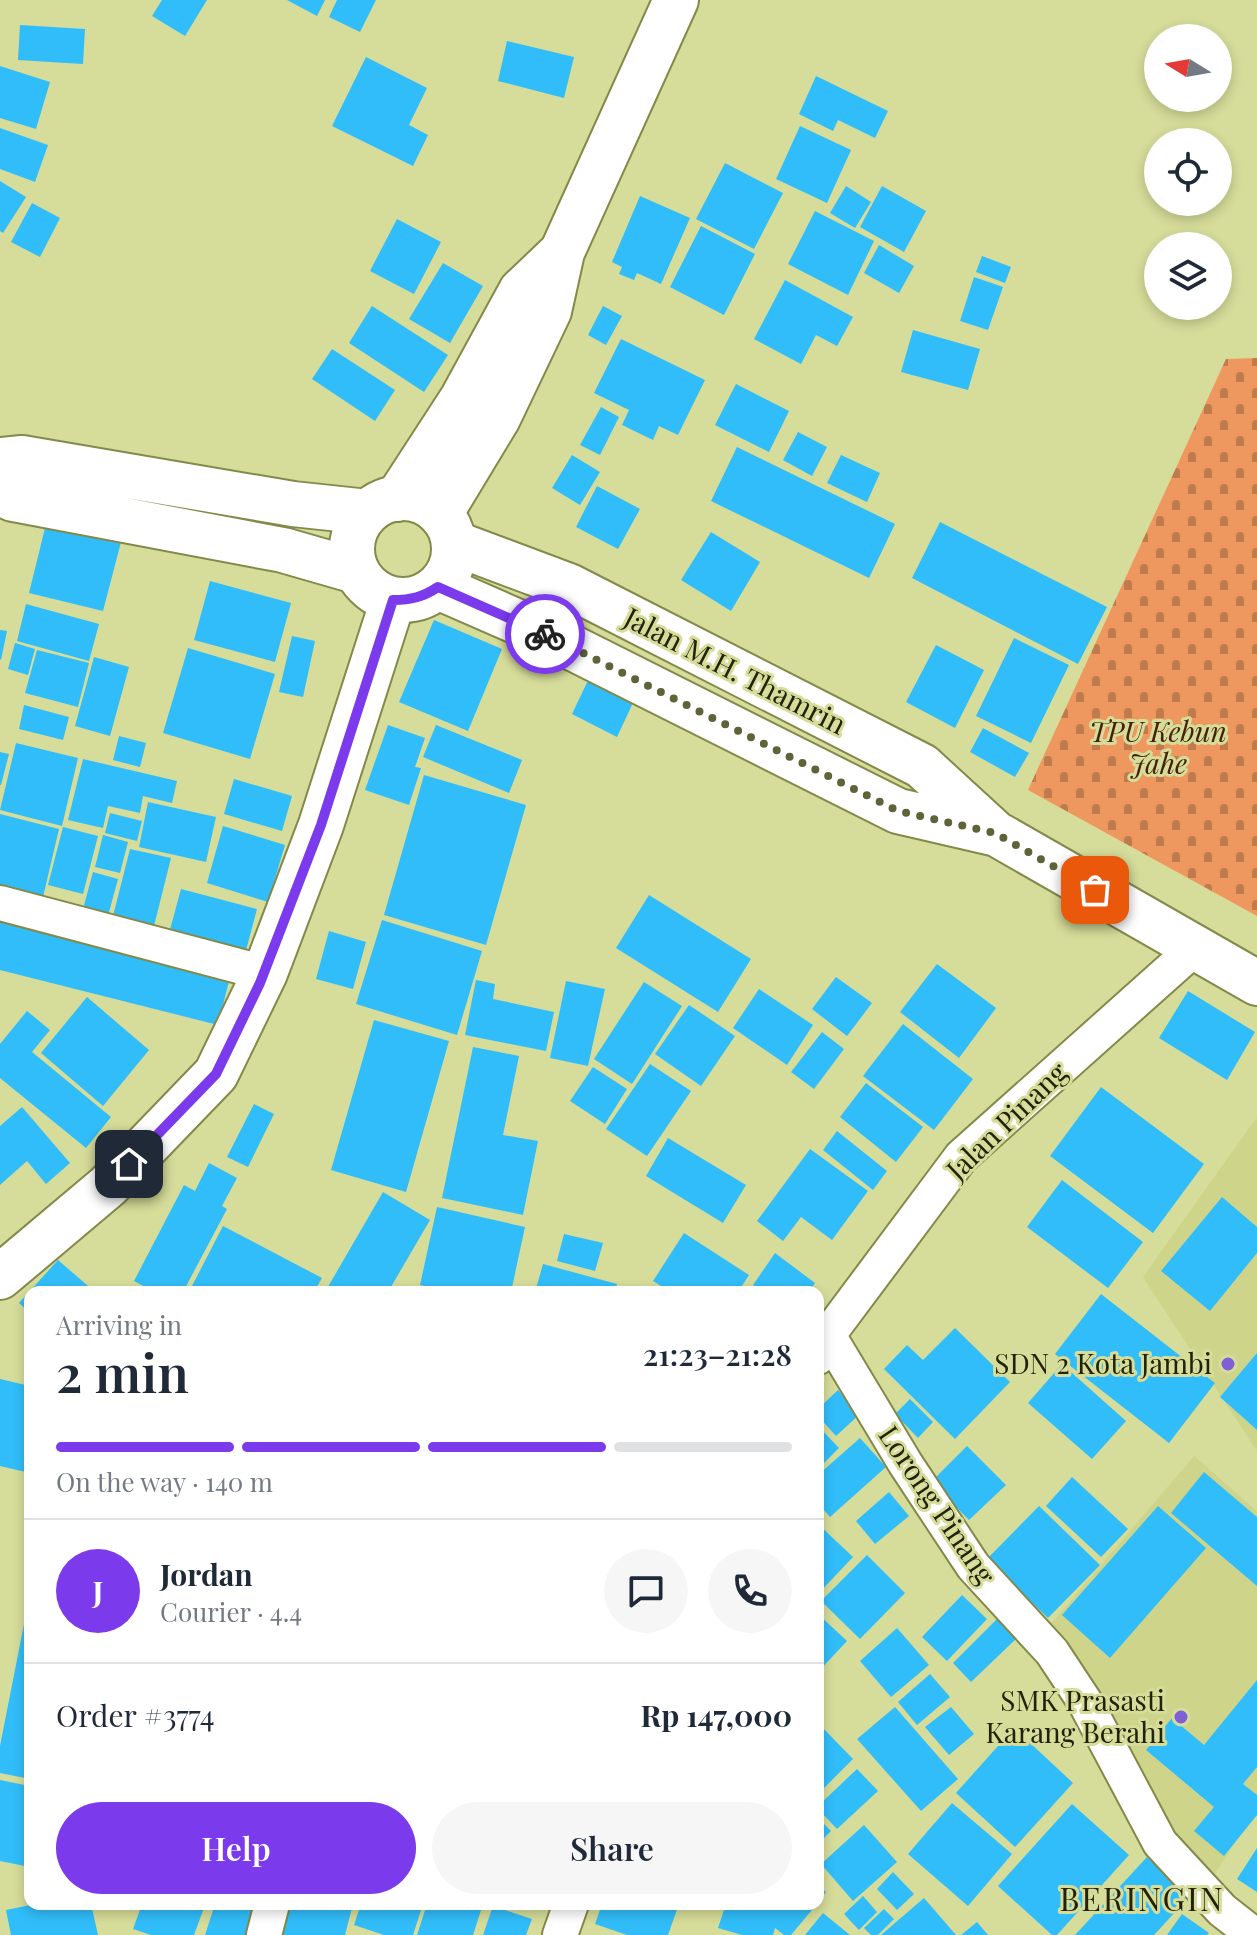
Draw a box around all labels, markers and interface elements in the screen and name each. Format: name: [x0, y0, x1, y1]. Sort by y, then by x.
north arrow: [1144, 24, 1232, 112]
map controls: [1144, 24, 1232, 320]
button: locate: [1144, 128, 1232, 216]
button: layers: [1144, 232, 1232, 320]
courier: [505, 594, 585, 674]
street label: Jalan M.H. Thamrin: [618, 597, 853, 742]
icon: bike: [523, 612, 567, 656]
park label: TPU Kebun Jahe: [1089, 712, 1227, 781]
pin: [1061, 856, 1129, 924]
icon: bag: [1073, 868, 1117, 912]
street label: Jalan Pinang: [937, 1053, 1075, 1188]
pin: [95, 1130, 163, 1198]
icon: home: [107, 1142, 151, 1186]
text: Arriving in: [56, 1307, 182, 1342]
text: 21:23–21:28: [643, 1334, 792, 1374]
text: 2 min: [56, 1337, 189, 1406]
place label: SDN 2 Kota Jambi: [994, 1344, 1212, 1381]
marker: SDN 2 Kota Jambi: [1219, 1355, 1237, 1373]
street label: Lorong Pinang: [872, 1418, 1005, 1591]
text: On the way · 140 m: [56, 1464, 273, 1499]
button: chat: [604, 1549, 688, 1633]
button: phone: [708, 1549, 792, 1633]
text: Jordan: [160, 1554, 253, 1594]
text: J: [93, 1571, 103, 1611]
text: Courier · 4.4: [160, 1594, 302, 1629]
place label: SMK Prasasti Karang Berahi: [985, 1681, 1165, 1750]
text: Order #3774: [56, 1695, 215, 1735]
text: Rp 147,000: [641, 1695, 792, 1735]
marker: SMK Prasasti Karang Berahi: [1172, 1708, 1190, 1726]
button: Help: [56, 1802, 416, 1894]
button: Share: [432, 1802, 792, 1894]
district label: BERINGIN: [1059, 1876, 1225, 1919]

